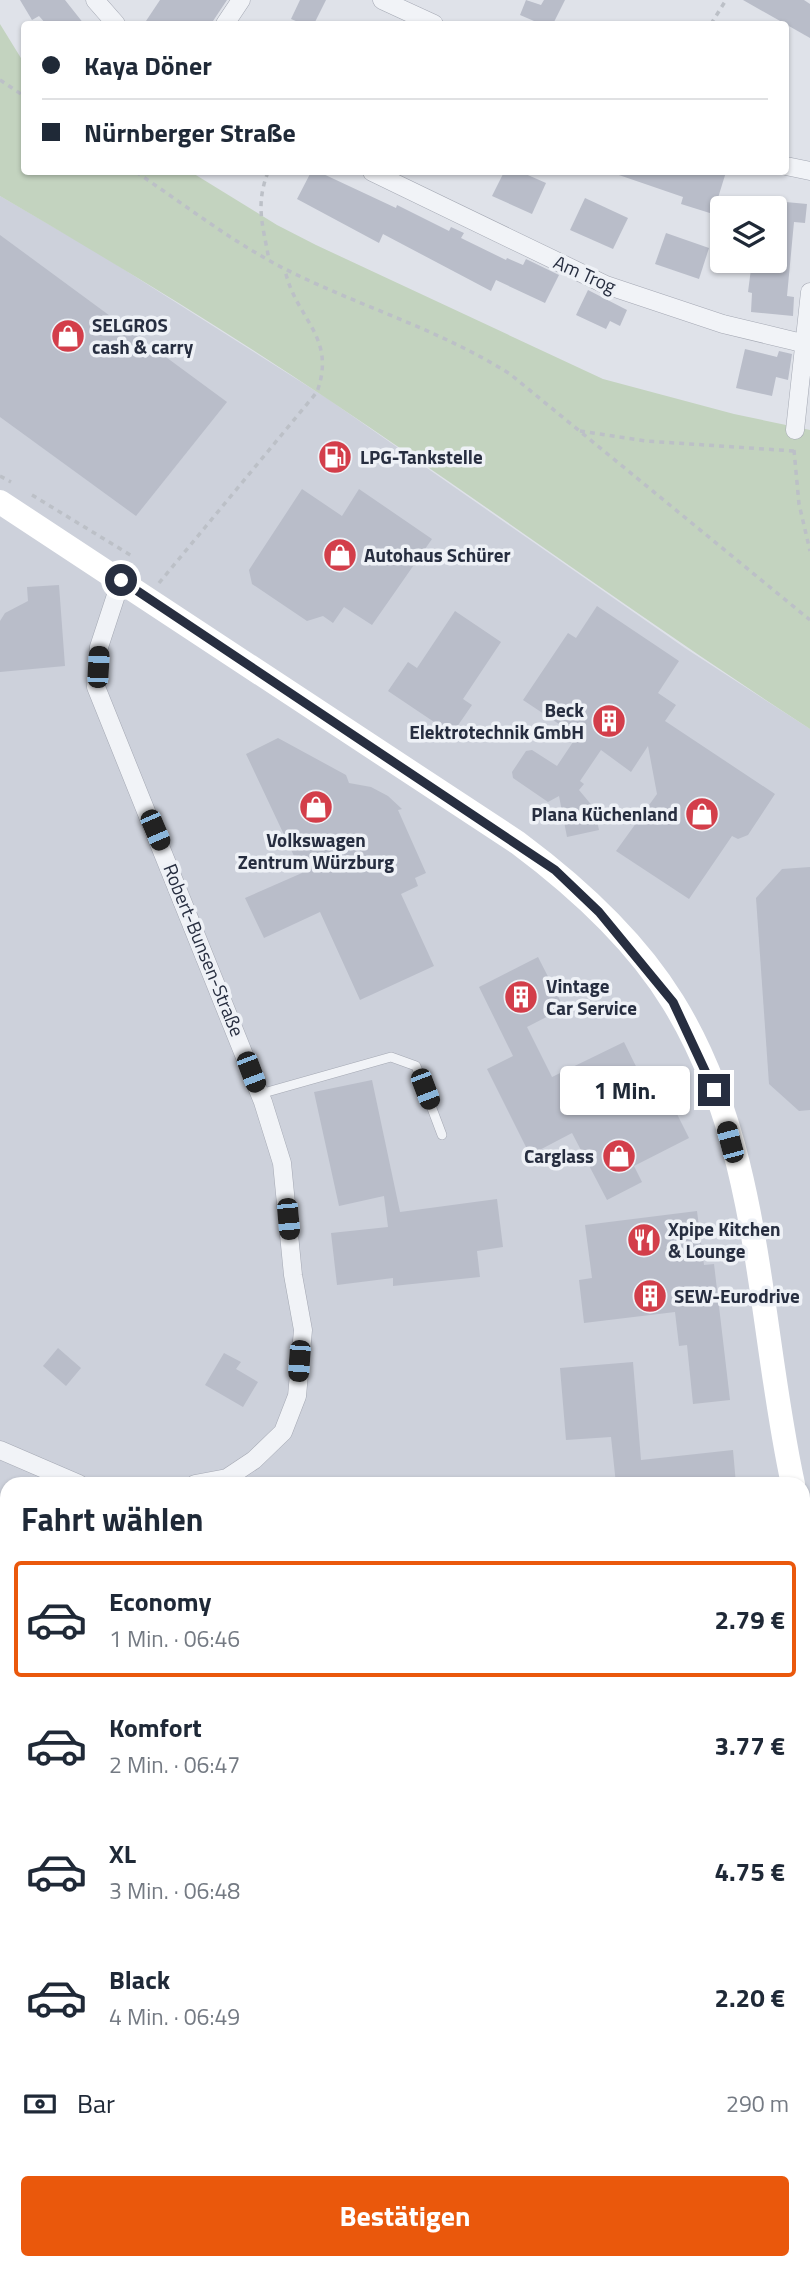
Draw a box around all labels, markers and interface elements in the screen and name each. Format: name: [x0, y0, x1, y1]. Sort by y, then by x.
text: Kaya Döner: [84, 46, 212, 85]
text: Nürnberger Straße: [84, 113, 296, 152]
map controls: [710, 196, 787, 273]
button: layers: [710, 196, 787, 273]
street label: Am Trog: [549, 247, 621, 300]
place label: SELGROS cash & carry: [92, 310, 194, 361]
shop icon: SELGROS cash & carry: [49, 317, 87, 355]
fuel station icon: LPG-Tankstelle: [316, 438, 354, 476]
place label: LPG-Tankstelle: [360, 442, 483, 471]
shop icon: Autohaus Schürer: [321, 536, 359, 574]
place label: Autohaus Schürer: [364, 540, 511, 569]
route start: [105, 564, 137, 596]
car: [87, 645, 110, 689]
place label: Beck Elektrotechnik GmbH: [409, 695, 584, 746]
building icon: Beck Elektrotechnik GmbH: [590, 702, 628, 740]
shop icon: Volkswagen Zentrum Würzburg: [297, 788, 335, 826]
shop icon: Plana Küchenland: [683, 795, 721, 833]
place label: Plana Küchenland: [531, 799, 678, 828]
car: [138, 807, 173, 853]
place label: Volkswagen Zentrum Würzburg: [238, 825, 394, 876]
street label: Robert-Bunsen-Straße: [157, 859, 252, 1041]
place label: Vintage Car Service: [546, 971, 637, 1022]
building icon: Vintage Car Service: [502, 978, 540, 1016]
car: [234, 1049, 269, 1095]
car: [408, 1066, 443, 1112]
callout: 1 Min.: [560, 1066, 690, 1114]
text: 1 Min.: [594, 1073, 656, 1108]
route end: [698, 1074, 730, 1106]
car: [715, 1119, 746, 1165]
shop icon: Carglass: [600, 1137, 638, 1175]
place label: Carglass: [524, 1141, 594, 1170]
car: [276, 1197, 301, 1241]
place label: Xpipe Kitchen & Lounge: [668, 1214, 780, 1265]
restaurant icon: Xpipe Kitchen & Lounge: [625, 1221, 663, 1259]
building icon: SEW-Eurodrive: [631, 1277, 669, 1315]
place label: SEW-Eurodrive: [674, 1281, 800, 1310]
car: [288, 1339, 311, 1383]
text: Fahrt wählen: [21, 1495, 204, 1543]
text: Economy: [109, 1582, 211, 1621]
icon: car: [25, 1588, 88, 1651]
text: 2.79 €: [714, 1600, 785, 1639]
text: 1 Min. · 06:46: [109, 1621, 240, 1656]
text: Komfort: [109, 1708, 202, 1747]
icon: car: [25, 1714, 88, 1777]
text: 3.77 €: [714, 1726, 785, 1765]
text: 2 Min. · 06:47: [109, 1747, 240, 1782]
text: XL: [109, 1834, 136, 1873]
icon: car: [25, 1840, 88, 1903]
text: 4.75 €: [714, 1852, 785, 1891]
text: 3 Min. · 06:48: [109, 1873, 240, 1908]
text: Black: [109, 1960, 170, 1999]
icon: car: [25, 1966, 88, 2029]
text: 2.20 €: [714, 1978, 785, 2017]
text: 4 Min. · 06:49: [109, 1999, 240, 2034]
text: Bar: [77, 2084, 115, 2123]
icon: cash: [21, 2085, 59, 2123]
text: 290 m: [726, 2086, 789, 2121]
button: Bestätigen: [21, 2176, 789, 2256]

